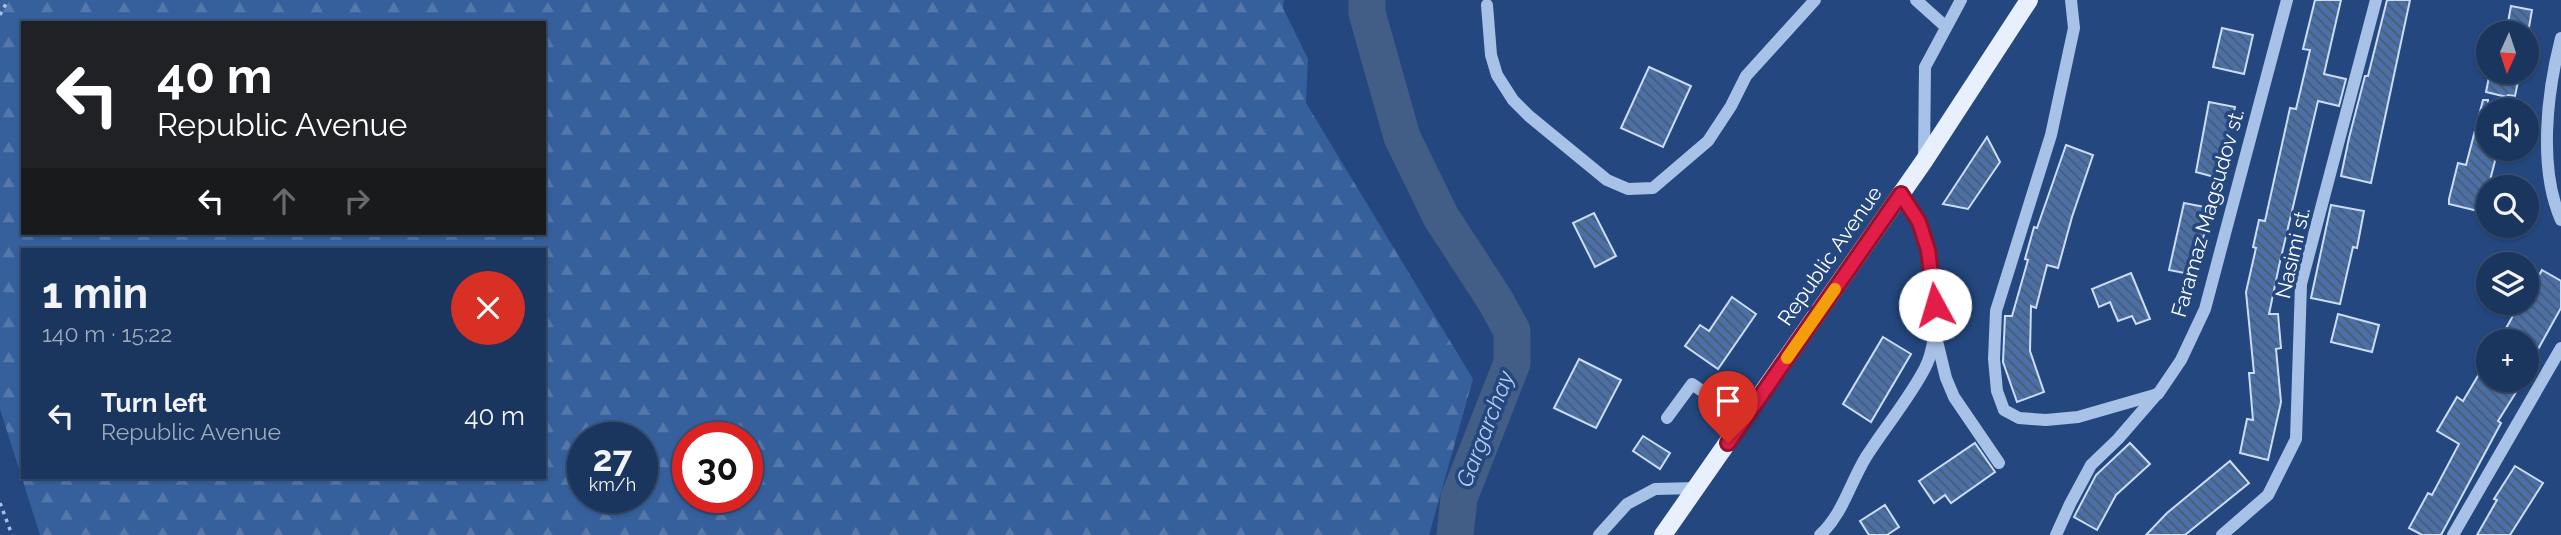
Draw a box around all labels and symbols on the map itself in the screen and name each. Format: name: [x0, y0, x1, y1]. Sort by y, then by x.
north arrow: [2476, 21, 2539, 84]
street label: Faramaz Magsudov st.: [2166, 106, 2249, 320]
street label: Republic Avenue: [1772, 181, 1887, 330]
street label: Nasimi st.: [2270, 205, 2315, 301]
position arrow: [1898, 268, 1972, 342]
water label: Gargarchay: [1450, 366, 1519, 491]
pin: [1698, 371, 1758, 443]
speed limit sign: 30: [672, 422, 763, 513]

